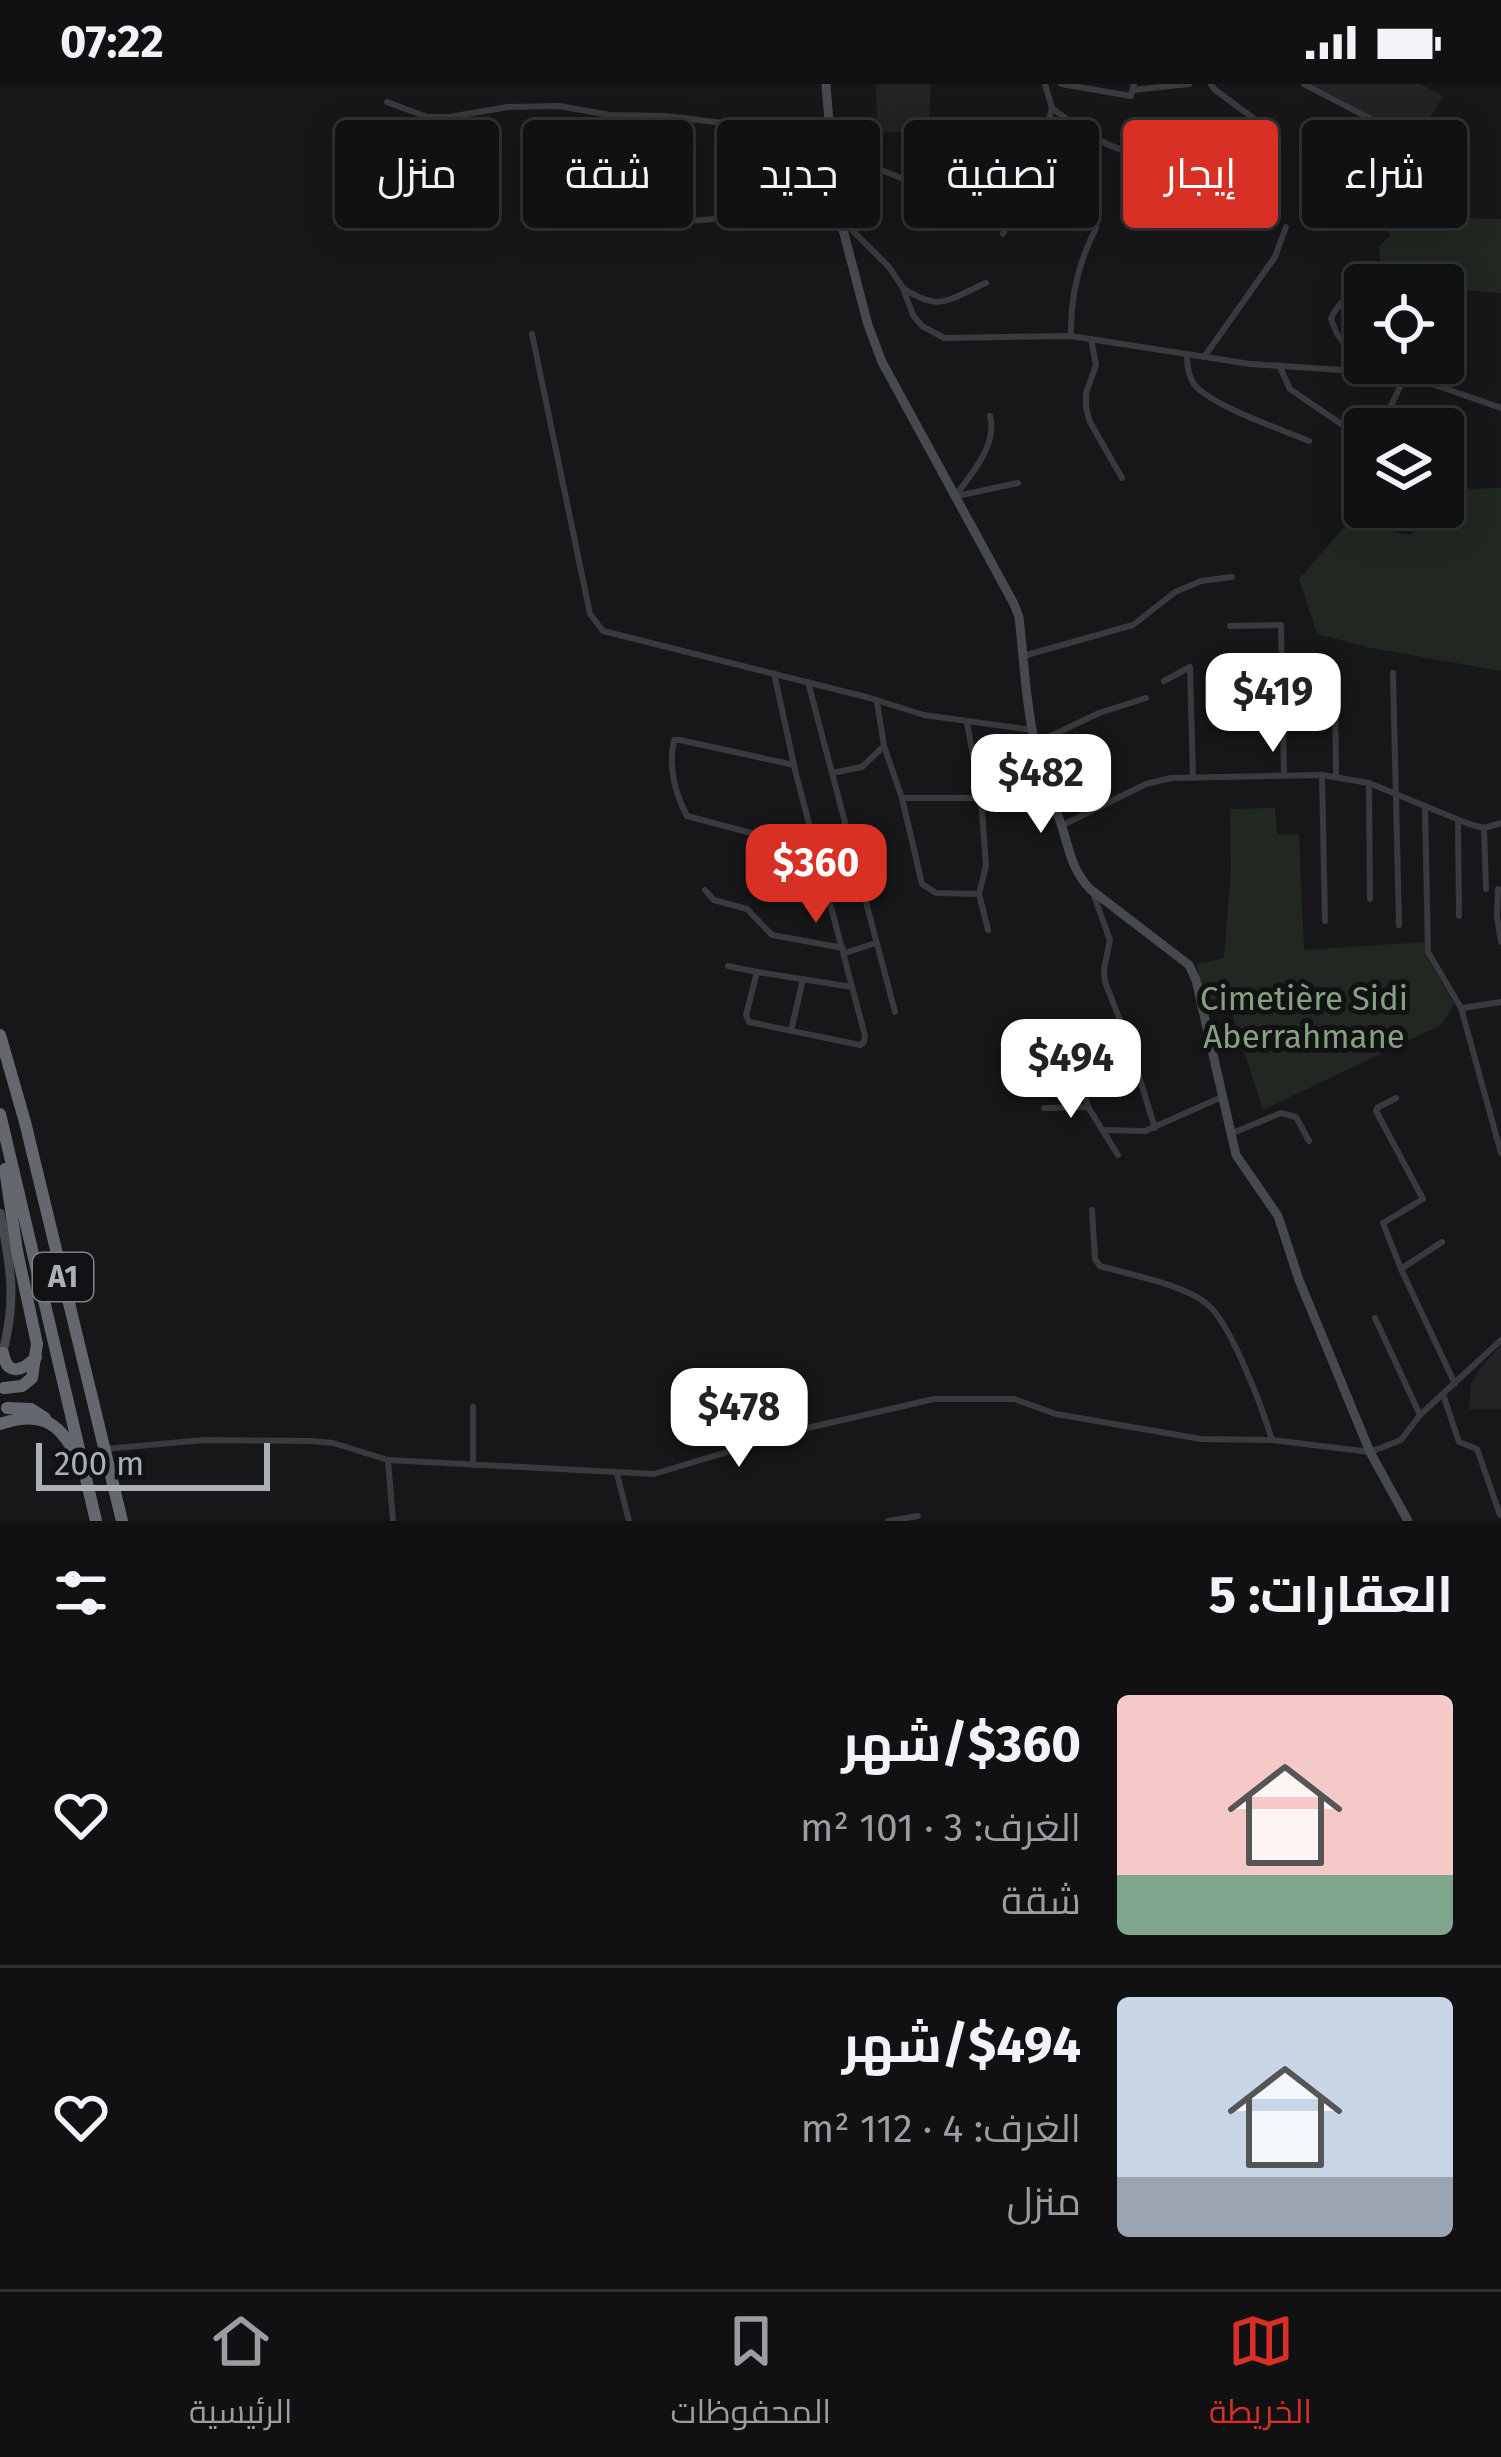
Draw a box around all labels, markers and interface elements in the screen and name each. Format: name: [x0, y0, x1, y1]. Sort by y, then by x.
text: 07:22: [60, 15, 164, 69]
chip: منزل: [335, 120, 499, 228]
chip: شقة: [523, 120, 693, 228]
chip: جديد: [717, 120, 880, 228]
chip: تصفية: [904, 120, 1099, 228]
chip: إيجار: [1123, 120, 1278, 228]
chip: شراء: [1302, 120, 1467, 228]
map controls: [1344, 264, 1464, 528]
button: locate: [1344, 264, 1464, 384]
button: layers: [1344, 408, 1464, 528]
pin: $419: [1202, 653, 1344, 755]
text: $419: [1233, 669, 1313, 715]
pin: $482: [970, 734, 1112, 836]
text: $482: [998, 750, 1084, 796]
pin: $360: [745, 824, 887, 926]
text: $360: [773, 840, 859, 886]
park label: Cimetière Sidi Aberrahmane: [1200, 979, 1408, 1057]
pin: $494: [1000, 1019, 1142, 1121]
text: $494: [1028, 1035, 1114, 1081]
road number: A1: [33, 1253, 93, 1301]
pin: $478: [668, 1368, 810, 1470]
text: $478: [698, 1384, 780, 1430]
scale bar: [36, 1437, 270, 1490]
text: 200 m: [54, 1444, 144, 1484]
icon: filters: [48, 1560, 114, 1626]
text: العقارات: 5: [1209, 1564, 1453, 1626]
text: $360/شهر: [842, 1713, 1081, 1775]
icon: home: [1213, 1743, 1357, 1887]
icon: heart: [48, 1782, 114, 1848]
text: الغرف: 3 · 101 m²: [800, 1805, 1081, 1851]
text: شقة: [1001, 1878, 1081, 1924]
text: $494/شهر: [842, 2014, 1081, 2076]
icon: home: [1213, 2045, 1357, 2189]
icon: heart: [48, 2084, 114, 2150]
text: الغرف: 4 · 112 m²: [801, 2106, 1081, 2152]
text: منزل: [1007, 2179, 1081, 2225]
tab: الرئيسية: [189, 2308, 293, 2442]
tab: المحفوظات: [670, 2308, 831, 2442]
tab: الخريطة: [1209, 2308, 1312, 2442]

